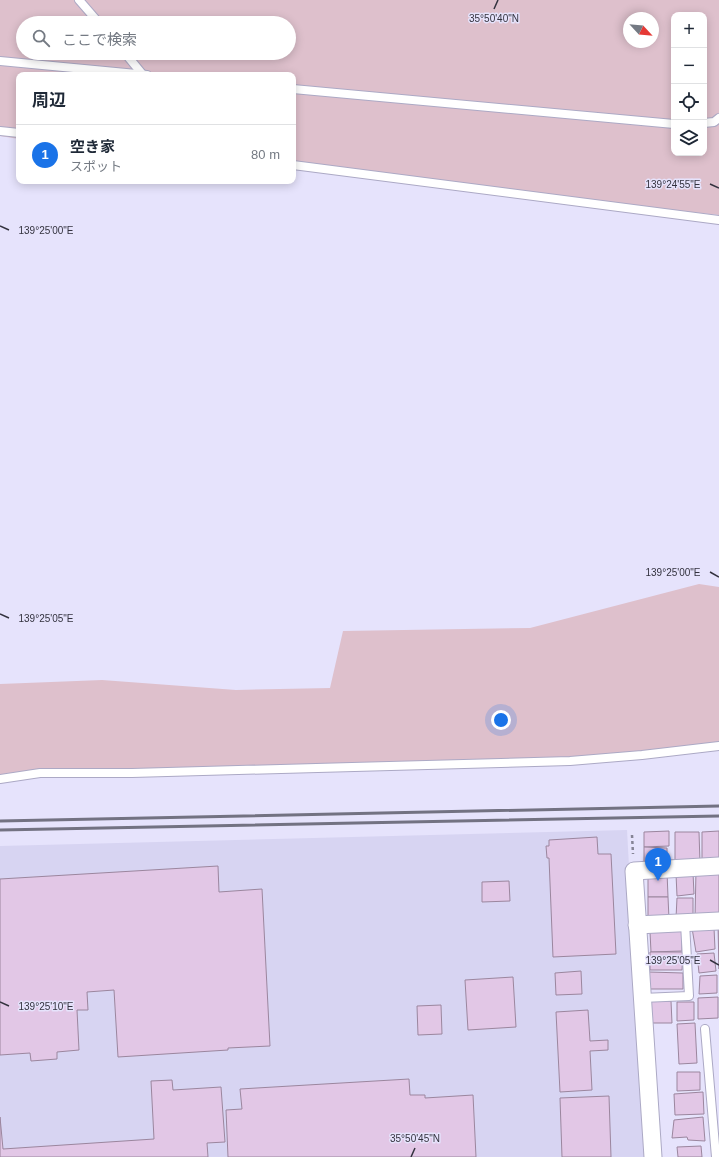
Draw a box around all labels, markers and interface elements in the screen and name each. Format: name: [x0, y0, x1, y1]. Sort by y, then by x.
north arrow: [623, 12, 659, 48]
map controls: [671, 12, 707, 156]
button: +: [671, 12, 707, 48]
text: 35°50'40"N: [469, 13, 519, 24]
search box: [16, 16, 296, 60]
icon: search: [30, 27, 52, 49]
text: ここで検索: [62, 31, 137, 48]
button: −: [671, 48, 707, 84]
button: locate: [671, 84, 707, 120]
text: 周辺: [32, 91, 66, 110]
button: layers: [671, 120, 707, 156]
text: 空き家: [70, 138, 115, 155]
text: 1: [41, 147, 49, 162]
text: 80 m: [251, 147, 280, 162]
text: スポット: [70, 159, 122, 174]
text: 139°24'55"E: [645, 179, 701, 190]
text: 139°25'00"E: [18, 225, 74, 236]
text: 139°25'00"E: [645, 567, 701, 578]
text: 139°25'05"E: [18, 613, 74, 624]
your location: [491, 710, 511, 730]
pin: 1: [645, 848, 671, 881]
text: 139°25'05"E: [645, 955, 701, 966]
text: 139°25'10"E: [18, 1001, 74, 1012]
text: 35°50'45"N: [390, 1133, 440, 1144]

